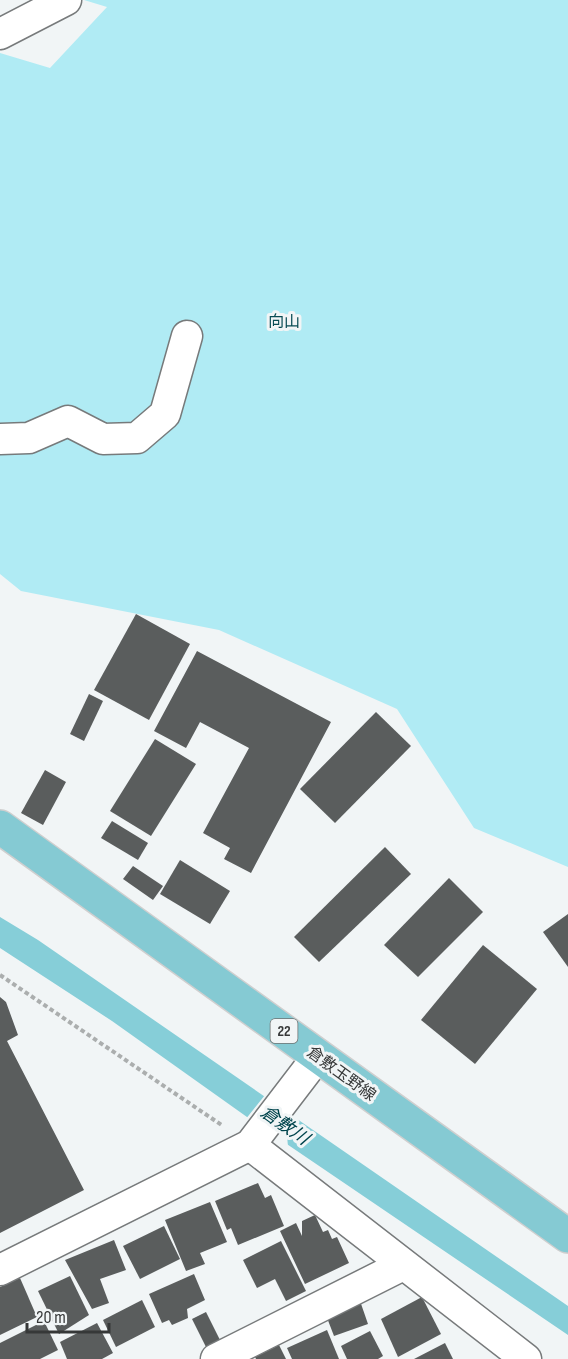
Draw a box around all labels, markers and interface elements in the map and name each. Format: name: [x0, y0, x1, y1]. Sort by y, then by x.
park label: 向山: [268, 313, 300, 332]
road number: 22: [270, 1019, 298, 1043]
street label: 倉敷玉野線: [303, 1043, 379, 1105]
water label: 倉敷川: [257, 1101, 314, 1151]
scale bar: [27, 1296, 110, 1334]
text: 20 m: [36, 1307, 66, 1328]

